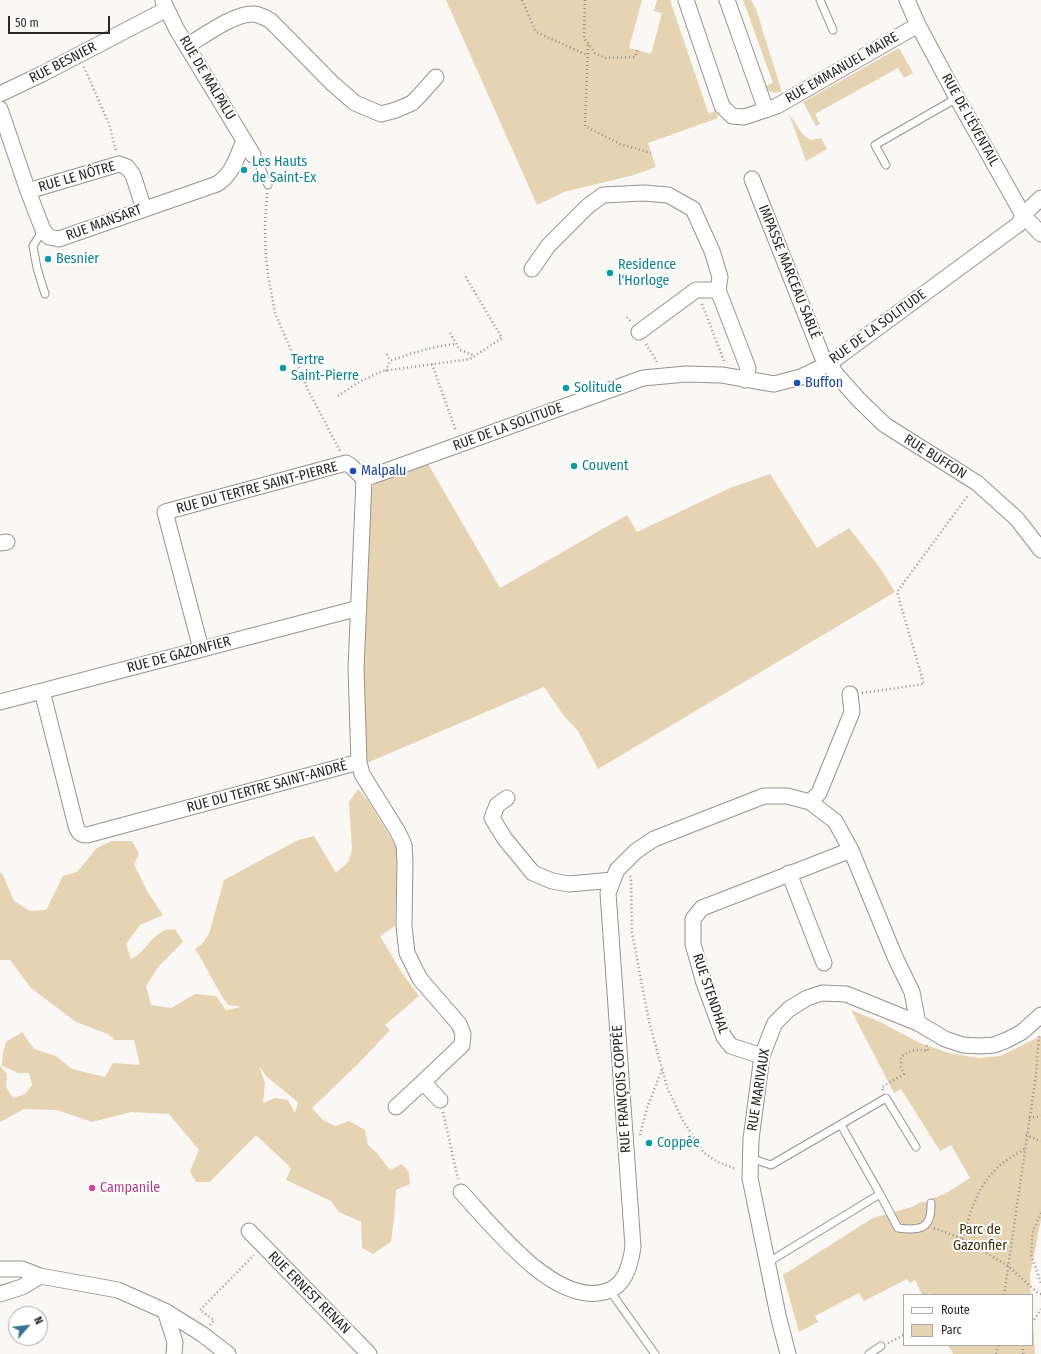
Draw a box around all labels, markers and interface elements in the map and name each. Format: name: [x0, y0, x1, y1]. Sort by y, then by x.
scale bar: [10, 8, 112, 34]
text: 50 m: [15, 16, 39, 30]
street label: RUE EMMANUEL MAIRE: [783, 29, 901, 107]
street label: RUE DE MALPALU: [175, 33, 239, 123]
street label: RUE BESNIER: [27, 39, 99, 87]
street label: RUE DE L'ÉVENTAIL: [938, 71, 1002, 169]
place label: Les Hauts de Saint-Ex: [252, 154, 316, 186]
street label: RUE LE NÔTRE: [37, 158, 117, 196]
marker: Les Hauts de Saint-Ex: [239, 165, 249, 175]
street label: RUE MANSART: [64, 202, 144, 244]
street label: IMPASSE MARCEAU SABLÉ: [754, 203, 824, 341]
place label: Besnier: [56, 251, 99, 267]
marker: Besnier: [43, 254, 53, 264]
place label: Residence l'Horloge: [618, 257, 676, 290]
marker: Residence l'Horloge: [605, 268, 615, 278]
street label: RUE DE LA SOLITUDE: [826, 286, 930, 368]
place label: Tertre Saint-Pierre: [291, 352, 359, 384]
marker: Tertre Saint-Pierre: [278, 363, 288, 373]
place label: Buffon: [805, 375, 843, 391]
marker: Buffon: [792, 378, 802, 388]
place label: Solitude: [574, 380, 622, 396]
marker: Solitude: [561, 383, 571, 393]
street label: RUE DE LA SOLITUDE: [451, 399, 565, 455]
street label: RUE BUFFON: [901, 431, 969, 483]
street label: RUE DU TERTRE SAINT-PIERRE: [174, 458, 340, 518]
place label: Couvent: [582, 458, 629, 474]
marker: Couvent: [569, 461, 579, 471]
place label: Malpalu: [361, 463, 406, 479]
marker: Malpalu: [348, 466, 358, 476]
street label: RUE DE GAZONFIER: [125, 633, 233, 677]
street label: RUE DU TERTRE SAINT-ANDRÉ: [185, 758, 349, 816]
street label: RUE STENDHAL: [688, 952, 732, 1036]
street label: RUE FRANÇOIS COPPÉE: [609, 1024, 635, 1154]
street label: RUE MARIVAUX: [744, 1048, 774, 1132]
place label: Coppée: [657, 1135, 700, 1151]
marker: Coppée: [644, 1138, 654, 1148]
place label: Campanile: [100, 1180, 160, 1196]
marker: Campanile: [87, 1183, 97, 1193]
park label: Parc de Gazonfier: [953, 1222, 1007, 1254]
street label: RUE ERNEST RENAN: [264, 1248, 354, 1338]
legend: [903, 1294, 1033, 1346]
text: Route: [941, 1303, 970, 1317]
north arrow: [8, 1306, 48, 1346]
text: N: [31, 1315, 45, 1327]
text: Parc: [941, 1323, 962, 1337]

